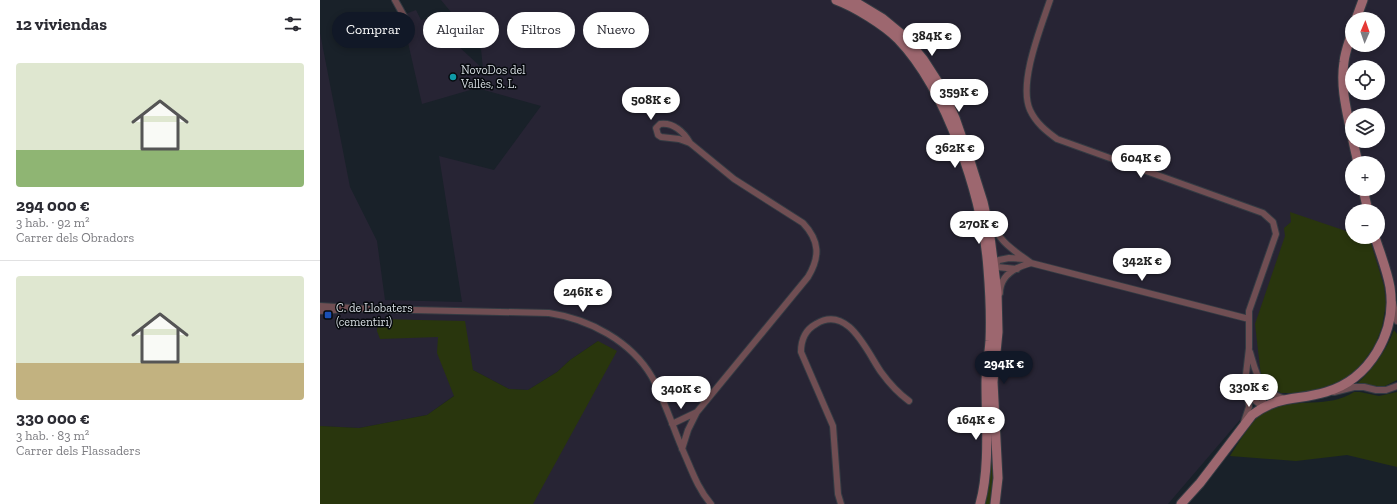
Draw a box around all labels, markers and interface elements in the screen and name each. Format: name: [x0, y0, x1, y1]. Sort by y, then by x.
chip: Comprar: [332, 12, 415, 48]
chip: Alquilar: [423, 12, 499, 48]
chip: Filtros: [507, 12, 575, 48]
chip: Nuevo: [583, 12, 649, 48]
north arrow: [1345, 12, 1385, 52]
map controls: [1345, 12, 1385, 244]
icon: filters: [282, 13, 304, 35]
text: 12 viviendas: [16, 14, 107, 34]
pin: 384K €: [899, 23, 965, 57]
text: 384K €: [912, 28, 952, 43]
button: locate: [1345, 60, 1385, 100]
place label: NovoDos del Vallès, S. L.: [460, 63, 525, 91]
marker: NovoDos del Vallès, S. L.: [448, 72, 458, 82]
pin: 359K €: [926, 79, 992, 113]
text: 359K €: [939, 84, 979, 99]
pin: 508K €: [618, 87, 684, 121]
icon: home: [124, 89, 196, 161]
text: 508K €: [631, 92, 671, 107]
button: layers: [1345, 108, 1385, 148]
pin: 362K €: [922, 135, 988, 169]
text: 362K €: [935, 140, 975, 155]
pin: 604K €: [1108, 145, 1174, 179]
text: 604K €: [1121, 150, 1161, 165]
button: +: [1345, 156, 1385, 196]
text: 294 000 €: [16, 195, 90, 215]
button: −: [1345, 204, 1385, 244]
pin: 270K €: [946, 211, 1012, 245]
text: 3 hab. · 92 m²: [16, 215, 89, 230]
text: 270K €: [959, 216, 999, 231]
text: Carrer dels Obradors: [16, 230, 134, 245]
pin: 342K €: [1109, 248, 1175, 282]
text: 342K €: [1122, 253, 1162, 268]
pin: 246K €: [550, 279, 616, 313]
text: 246K €: [563, 284, 603, 299]
place label: C. de Llobaters (cementiri): [336, 301, 412, 329]
icon: home: [124, 302, 196, 374]
marker: C. de Llobaters (cementiri): [323, 310, 333, 320]
pin: 294K €: [971, 351, 1037, 385]
text: 294K €: [984, 356, 1024, 371]
pin: 330K €: [1216, 374, 1282, 408]
pin: 340K €: [648, 376, 714, 410]
text: 330K €: [1229, 379, 1269, 394]
text: 340K €: [661, 381, 701, 396]
pin: 164K €: [943, 407, 1009, 441]
text: 330 000 €: [16, 408, 90, 428]
text: 164K €: [957, 412, 995, 427]
text: 3 hab. · 83 m²: [16, 428, 89, 443]
text: Carrer dels Flassaders: [16, 443, 140, 458]

